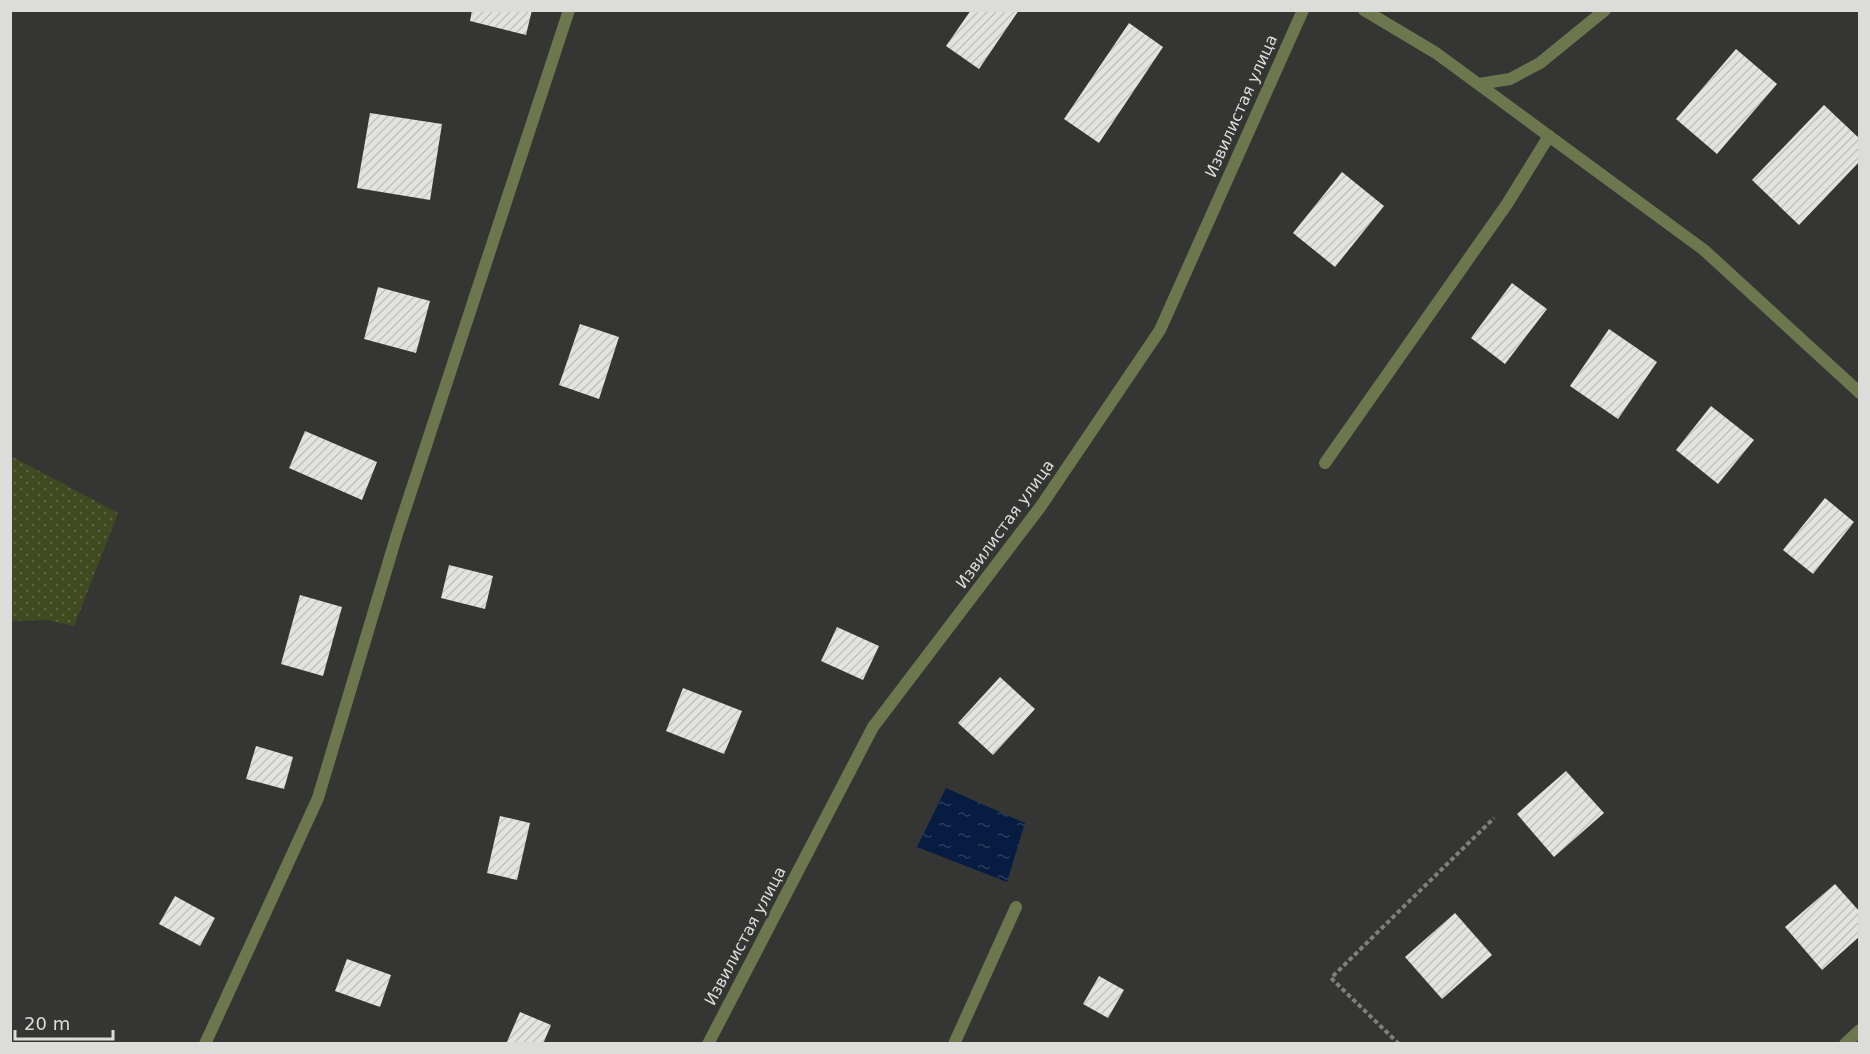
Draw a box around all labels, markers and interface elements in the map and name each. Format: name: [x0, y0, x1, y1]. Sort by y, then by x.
street label: Извилистая улица: [1201, 32, 1281, 180]
street label: Извилистая улица: [952, 456, 1058, 592]
street label: Извилистая улица: [700, 863, 790, 1009]
scale bar: [15, 1003, 112, 1041]
text: 20 m: [24, 1013, 70, 1034]

